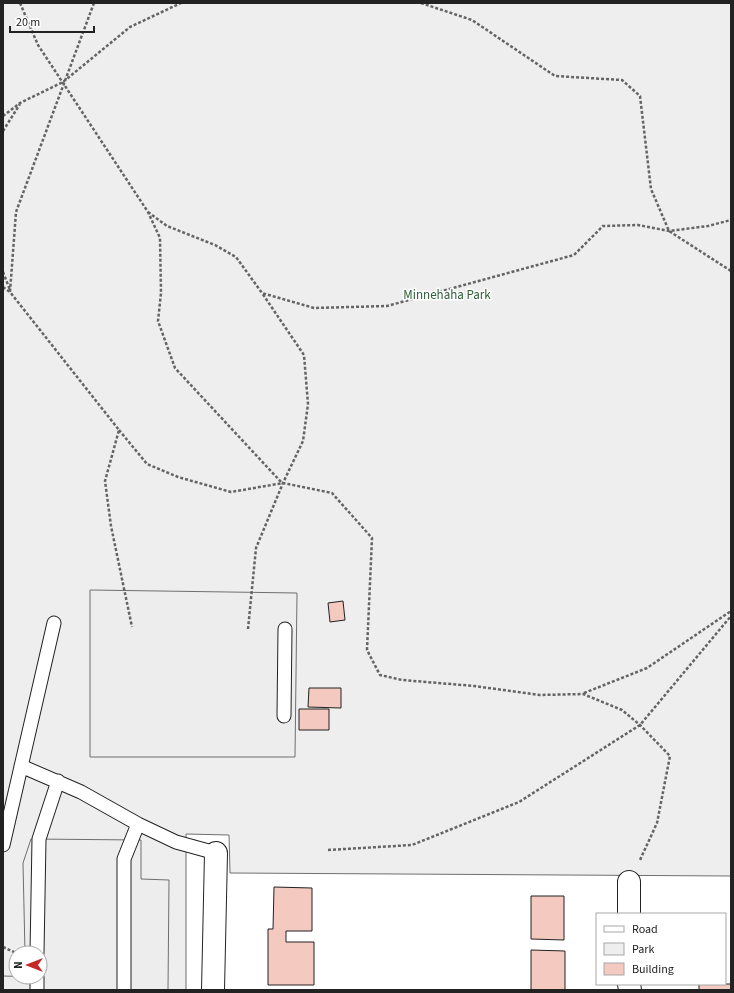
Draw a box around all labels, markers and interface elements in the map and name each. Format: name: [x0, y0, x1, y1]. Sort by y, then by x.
scale bar: [10, 8, 94, 34]
text: 20 m: [16, 14, 40, 31]
park label: Minnehaha Park: [403, 286, 491, 304]
legend: [596, 913, 726, 985]
text: Road: [632, 921, 658, 938]
text: Park: [632, 941, 654, 958]
north arrow: [8, 945, 48, 985]
text: N: [11, 961, 26, 969]
text: Building: [632, 961, 674, 978]

